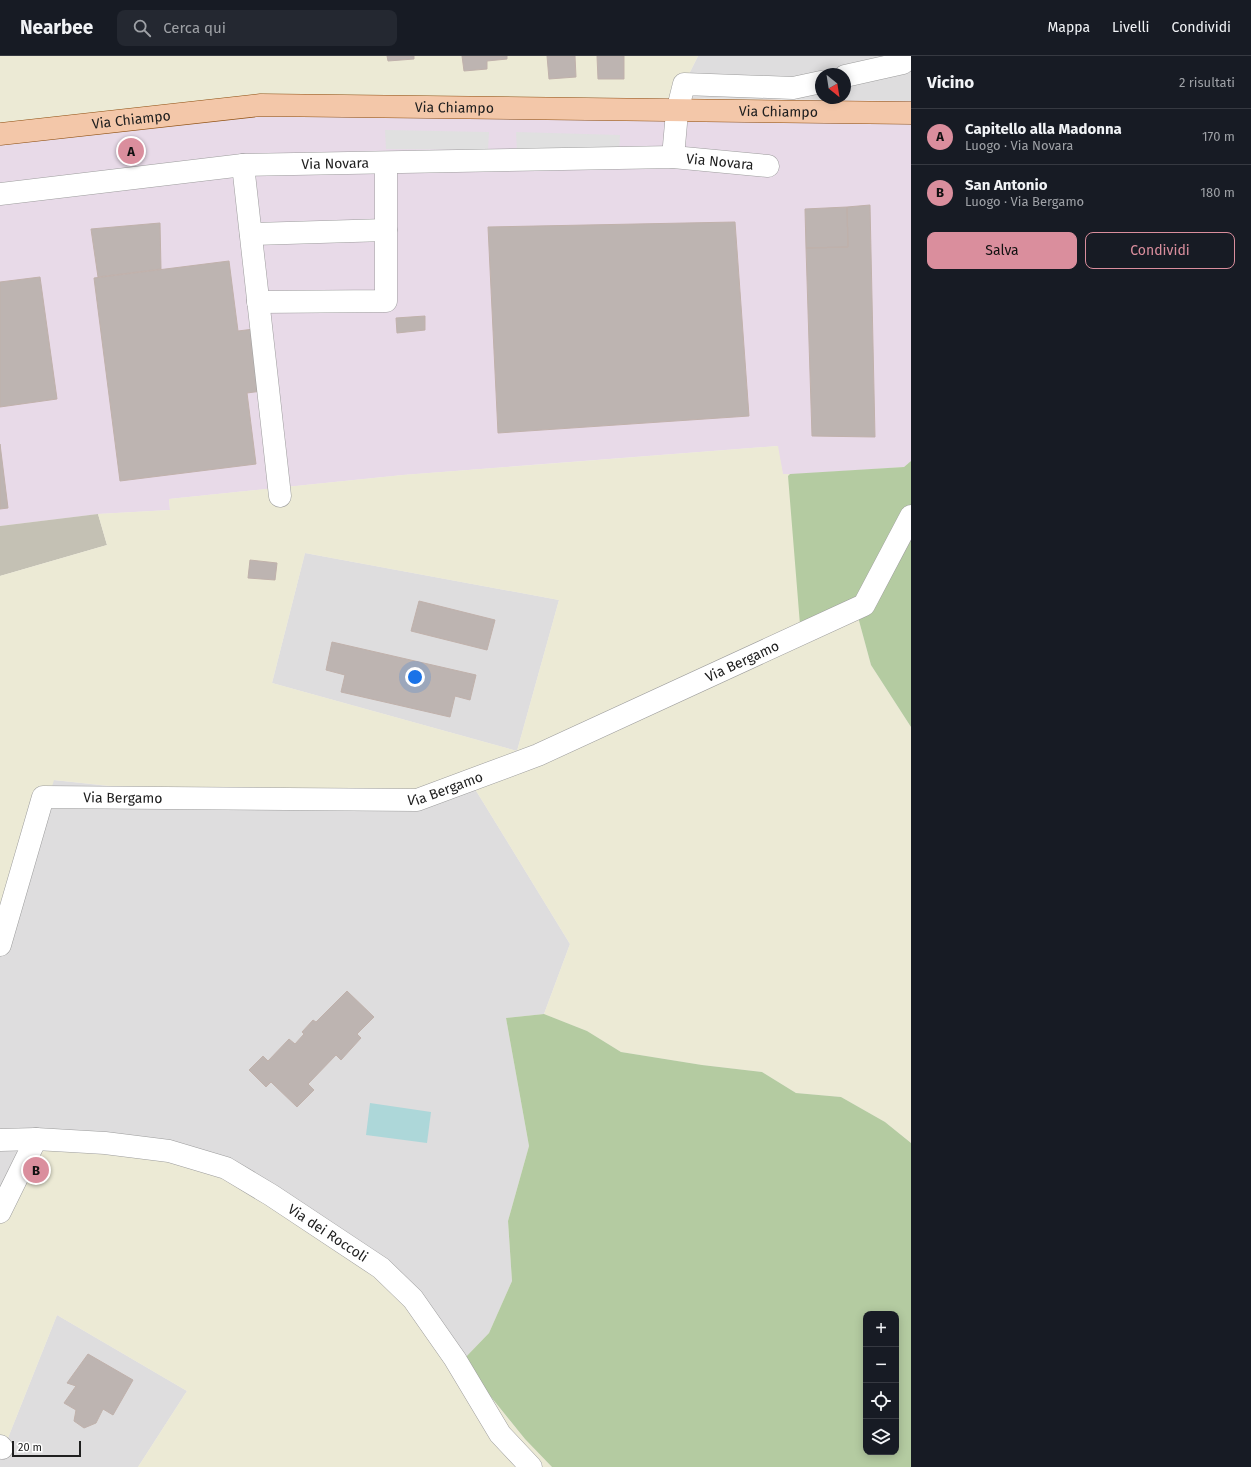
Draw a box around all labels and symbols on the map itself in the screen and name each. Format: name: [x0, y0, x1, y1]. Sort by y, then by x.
north arrow: [815, 68, 851, 104]
street label: Via Chiampo: [415, 99, 494, 117]
street label: Via Chiampo: [739, 103, 818, 121]
street label: Via Chiampo: [91, 107, 171, 133]
pin: A: [118, 136, 144, 166]
street label: Via Novara: [685, 150, 754, 174]
street label: Via Novara: [301, 155, 369, 173]
street label: Via Bergamo: [703, 637, 782, 686]
your location: [405, 667, 425, 687]
street label: Via Bergamo: [407, 768, 485, 809]
street label: Via Bergamo: [83, 789, 163, 807]
pin: B: [23, 1155, 49, 1185]
street label: Via dei Roccoli: [285, 1201, 371, 1266]
scale bar: [12, 1439, 81, 1458]

